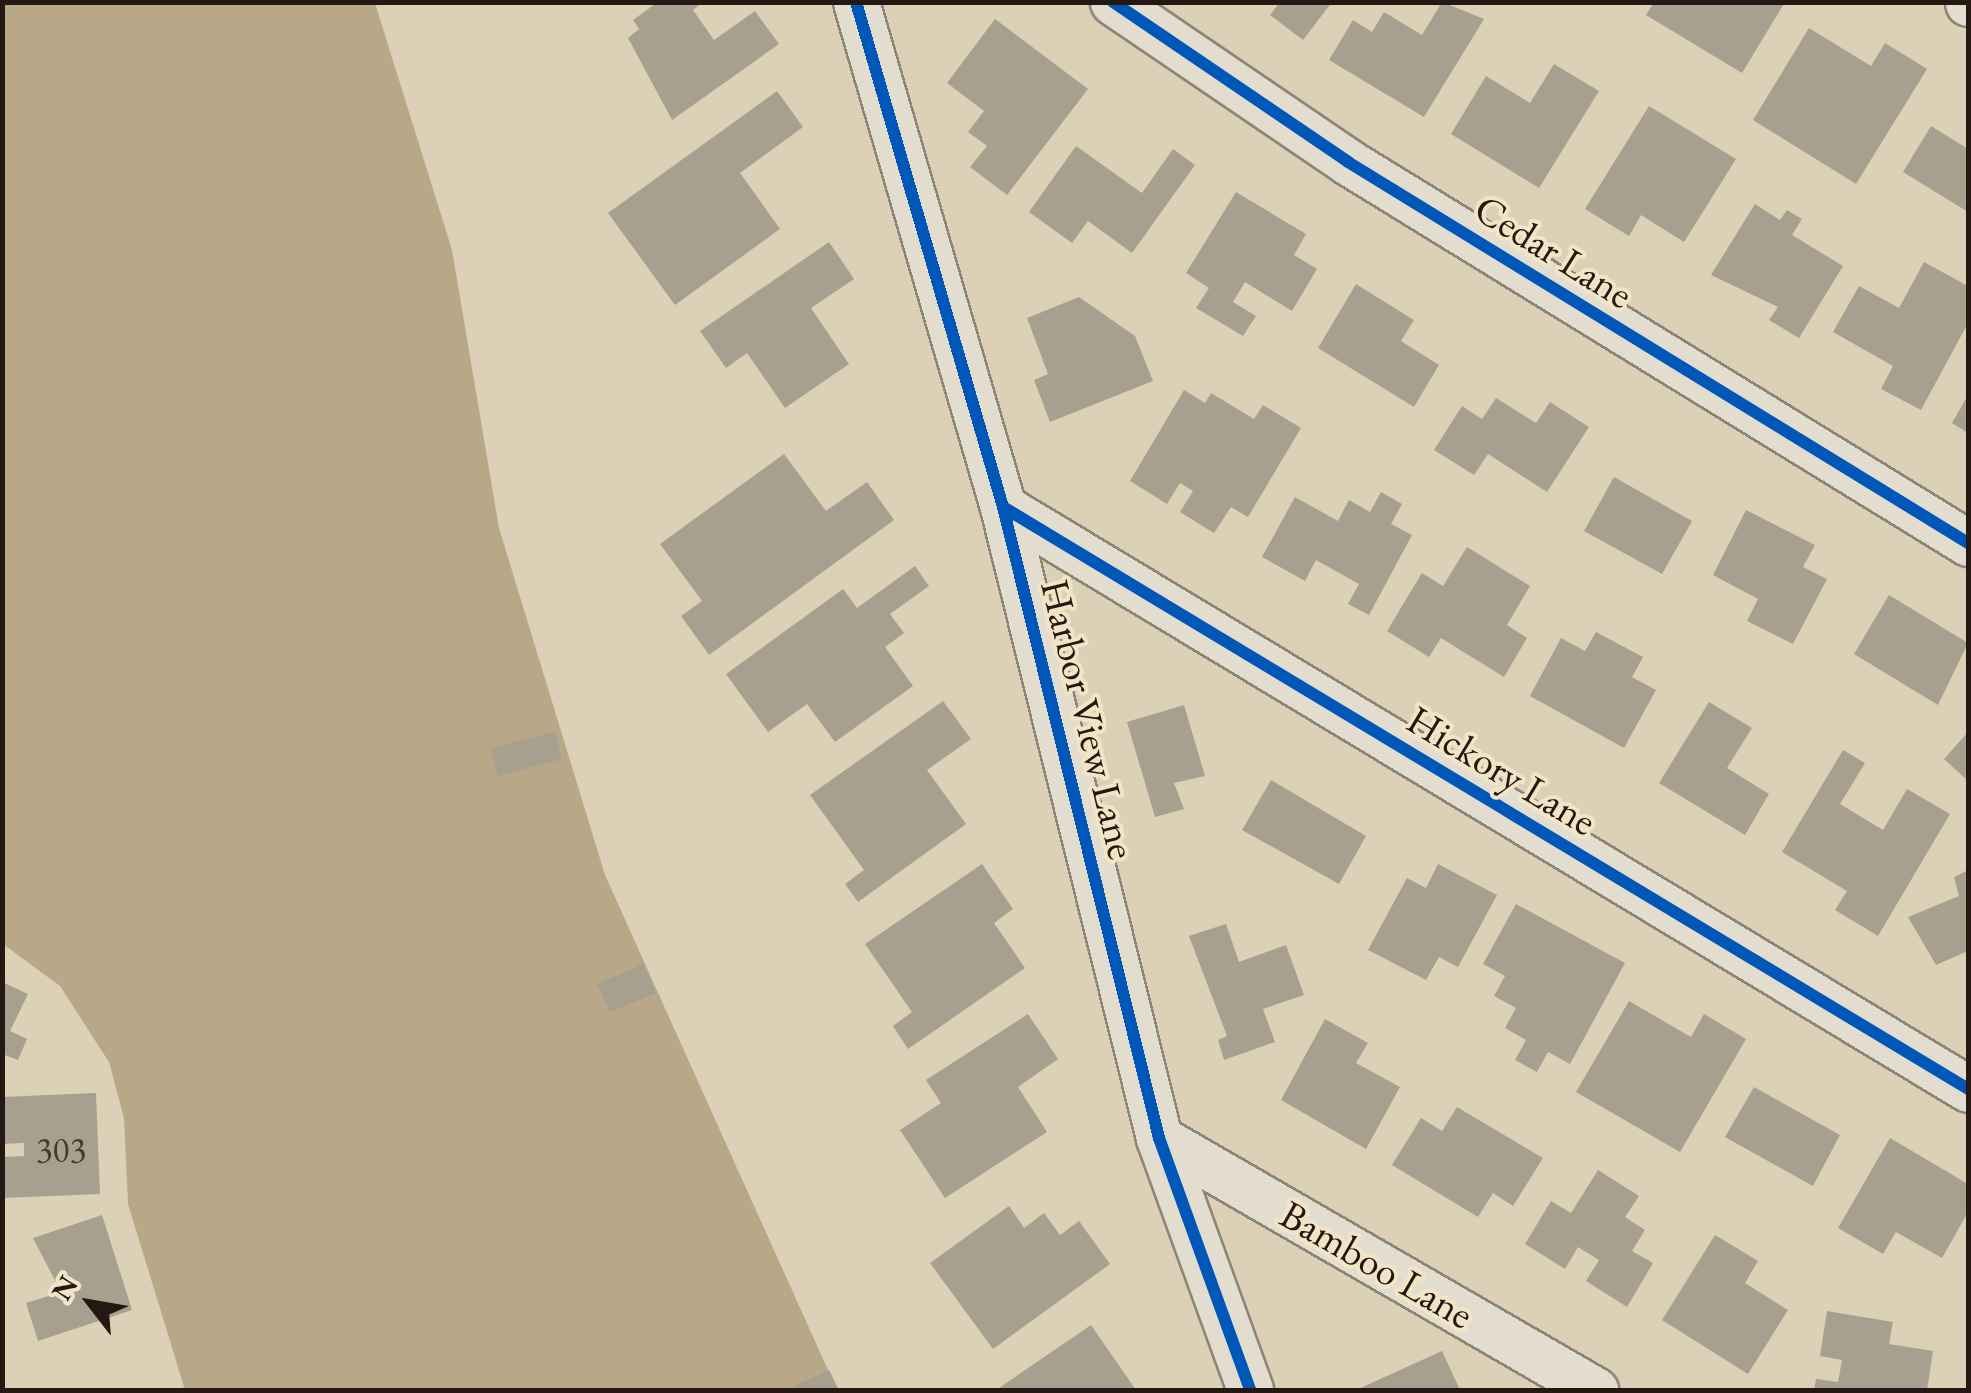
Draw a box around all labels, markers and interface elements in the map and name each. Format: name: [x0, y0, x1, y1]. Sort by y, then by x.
street label: Cedar Lane: [1466, 184, 1642, 318]
street label: Harbor View Lane: [1031, 574, 1147, 864]
street label: Hickory Lane: [1399, 695, 1605, 845]
house number: 303: [36, 1129, 86, 1171]
street label: Bamboo Lane: [1272, 1190, 1482, 1338]
north arrow: [40, 1253, 140, 1353]
text: N: [43, 1269, 86, 1307]

